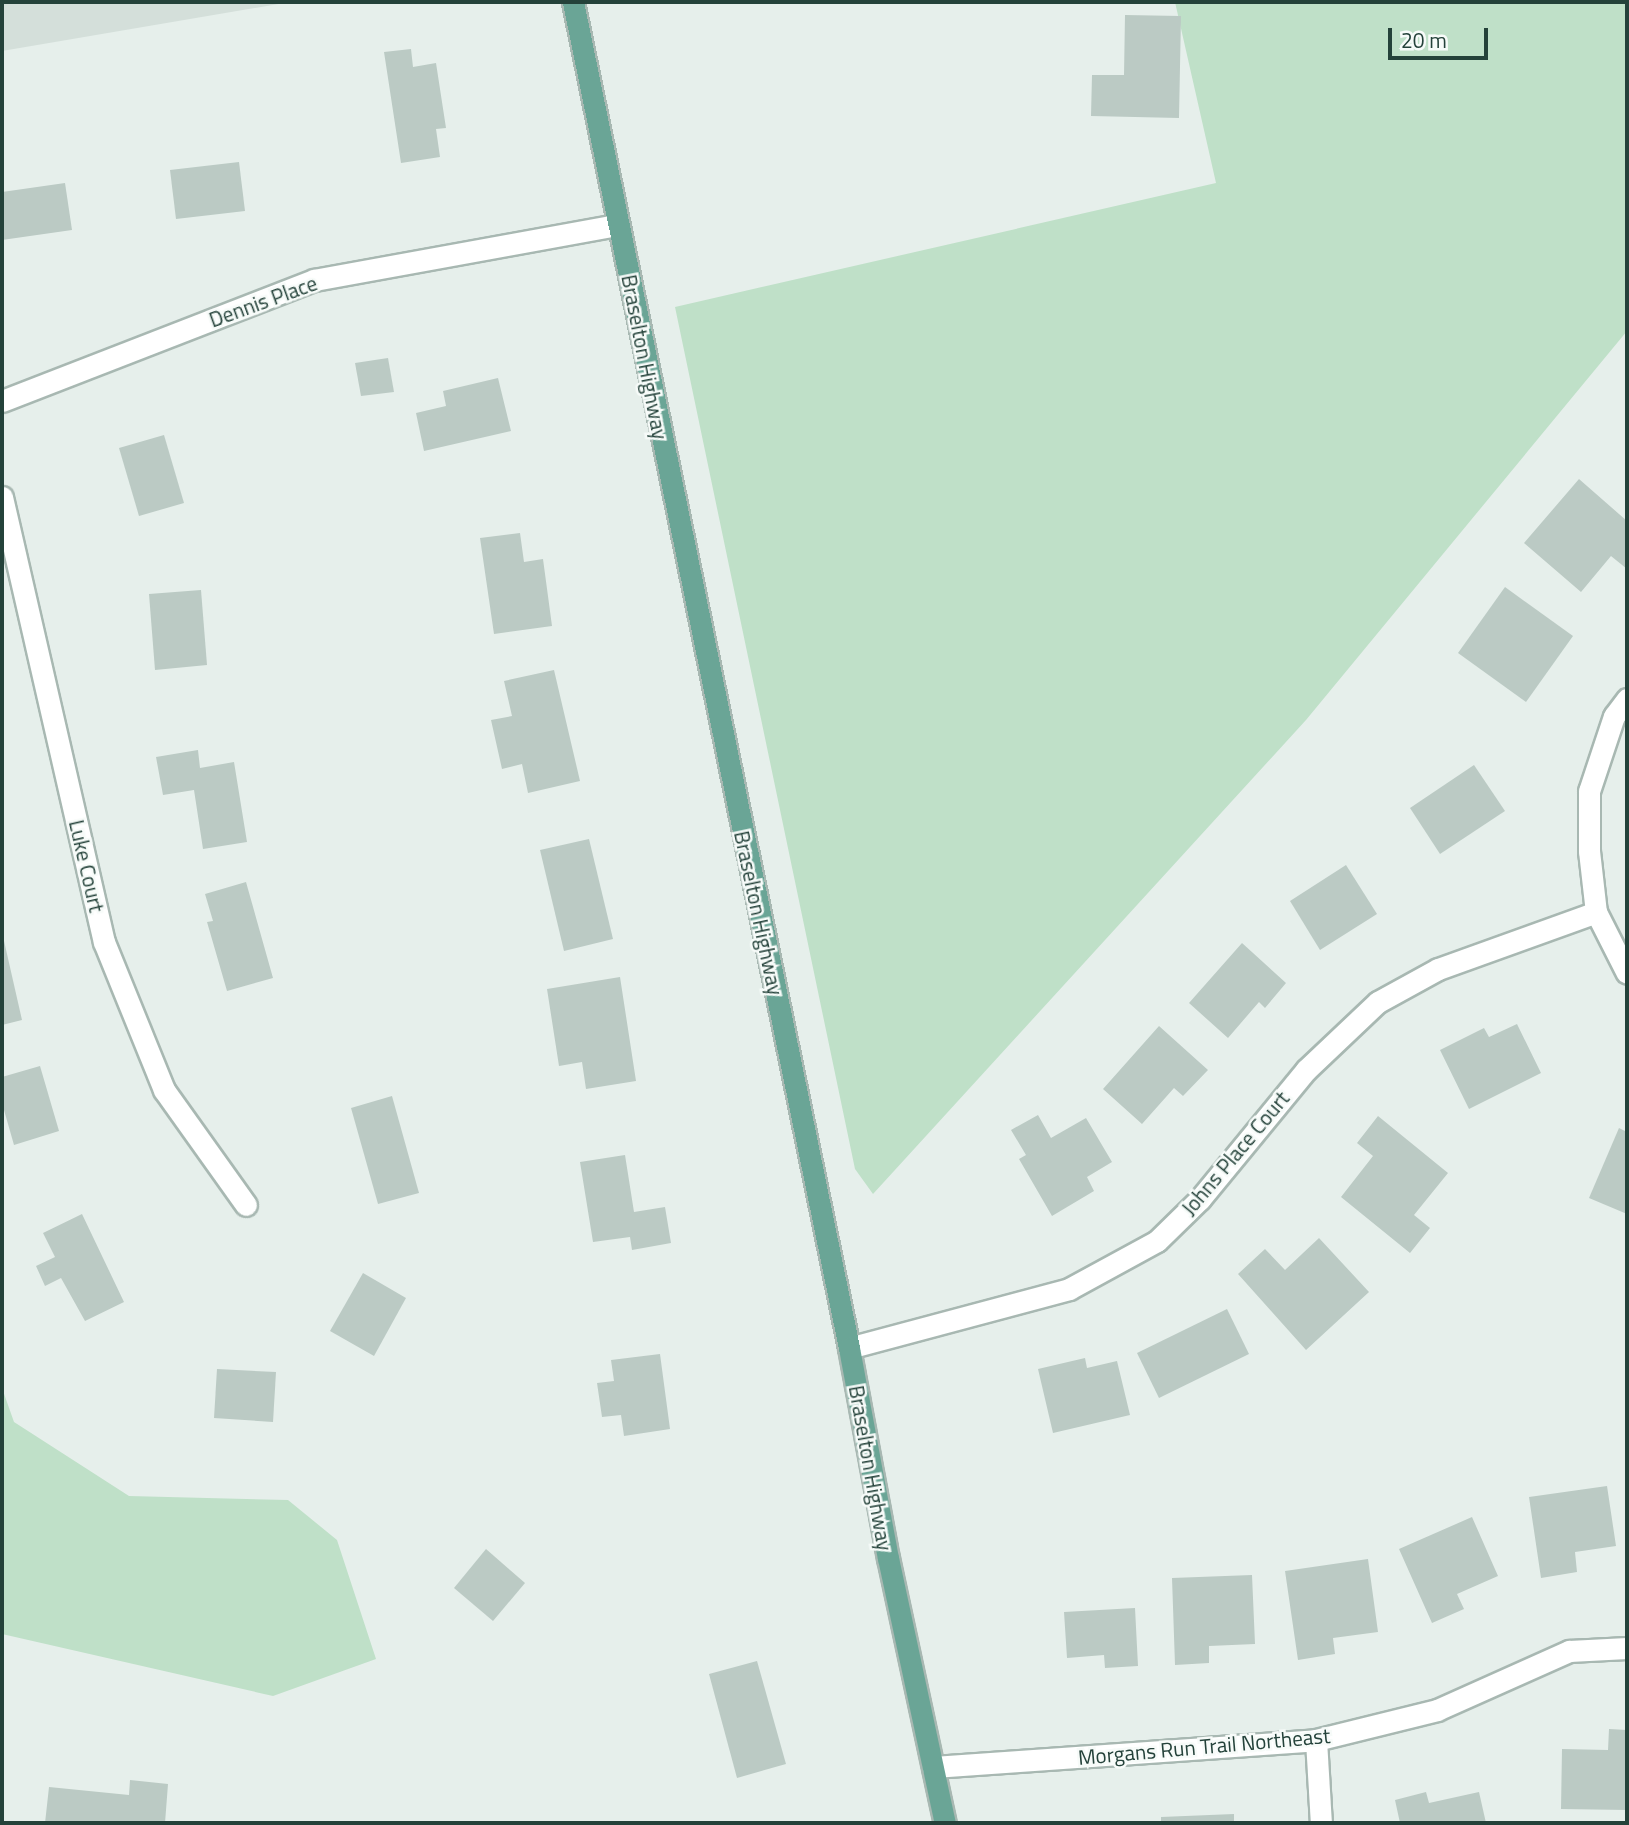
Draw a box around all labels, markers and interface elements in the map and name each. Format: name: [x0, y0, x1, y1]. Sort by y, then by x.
scale bar: [1391, 14, 1491, 58]
text: 20 m: [1401, 24, 1447, 56]
street label: Dennis Place: [206, 270, 320, 332]
street label: Braselton Highway: [617, 272, 673, 442]
street label: Luke Court: [64, 817, 110, 915]
street label: Braselton Highway: [729, 828, 789, 998]
street label: Johns Place Court: [1176, 1086, 1294, 1220]
street label: Braselton Highway: [844, 1383, 898, 1553]
street label: Morgans Run Trail Northeast: [1077, 1722, 1331, 1770]

